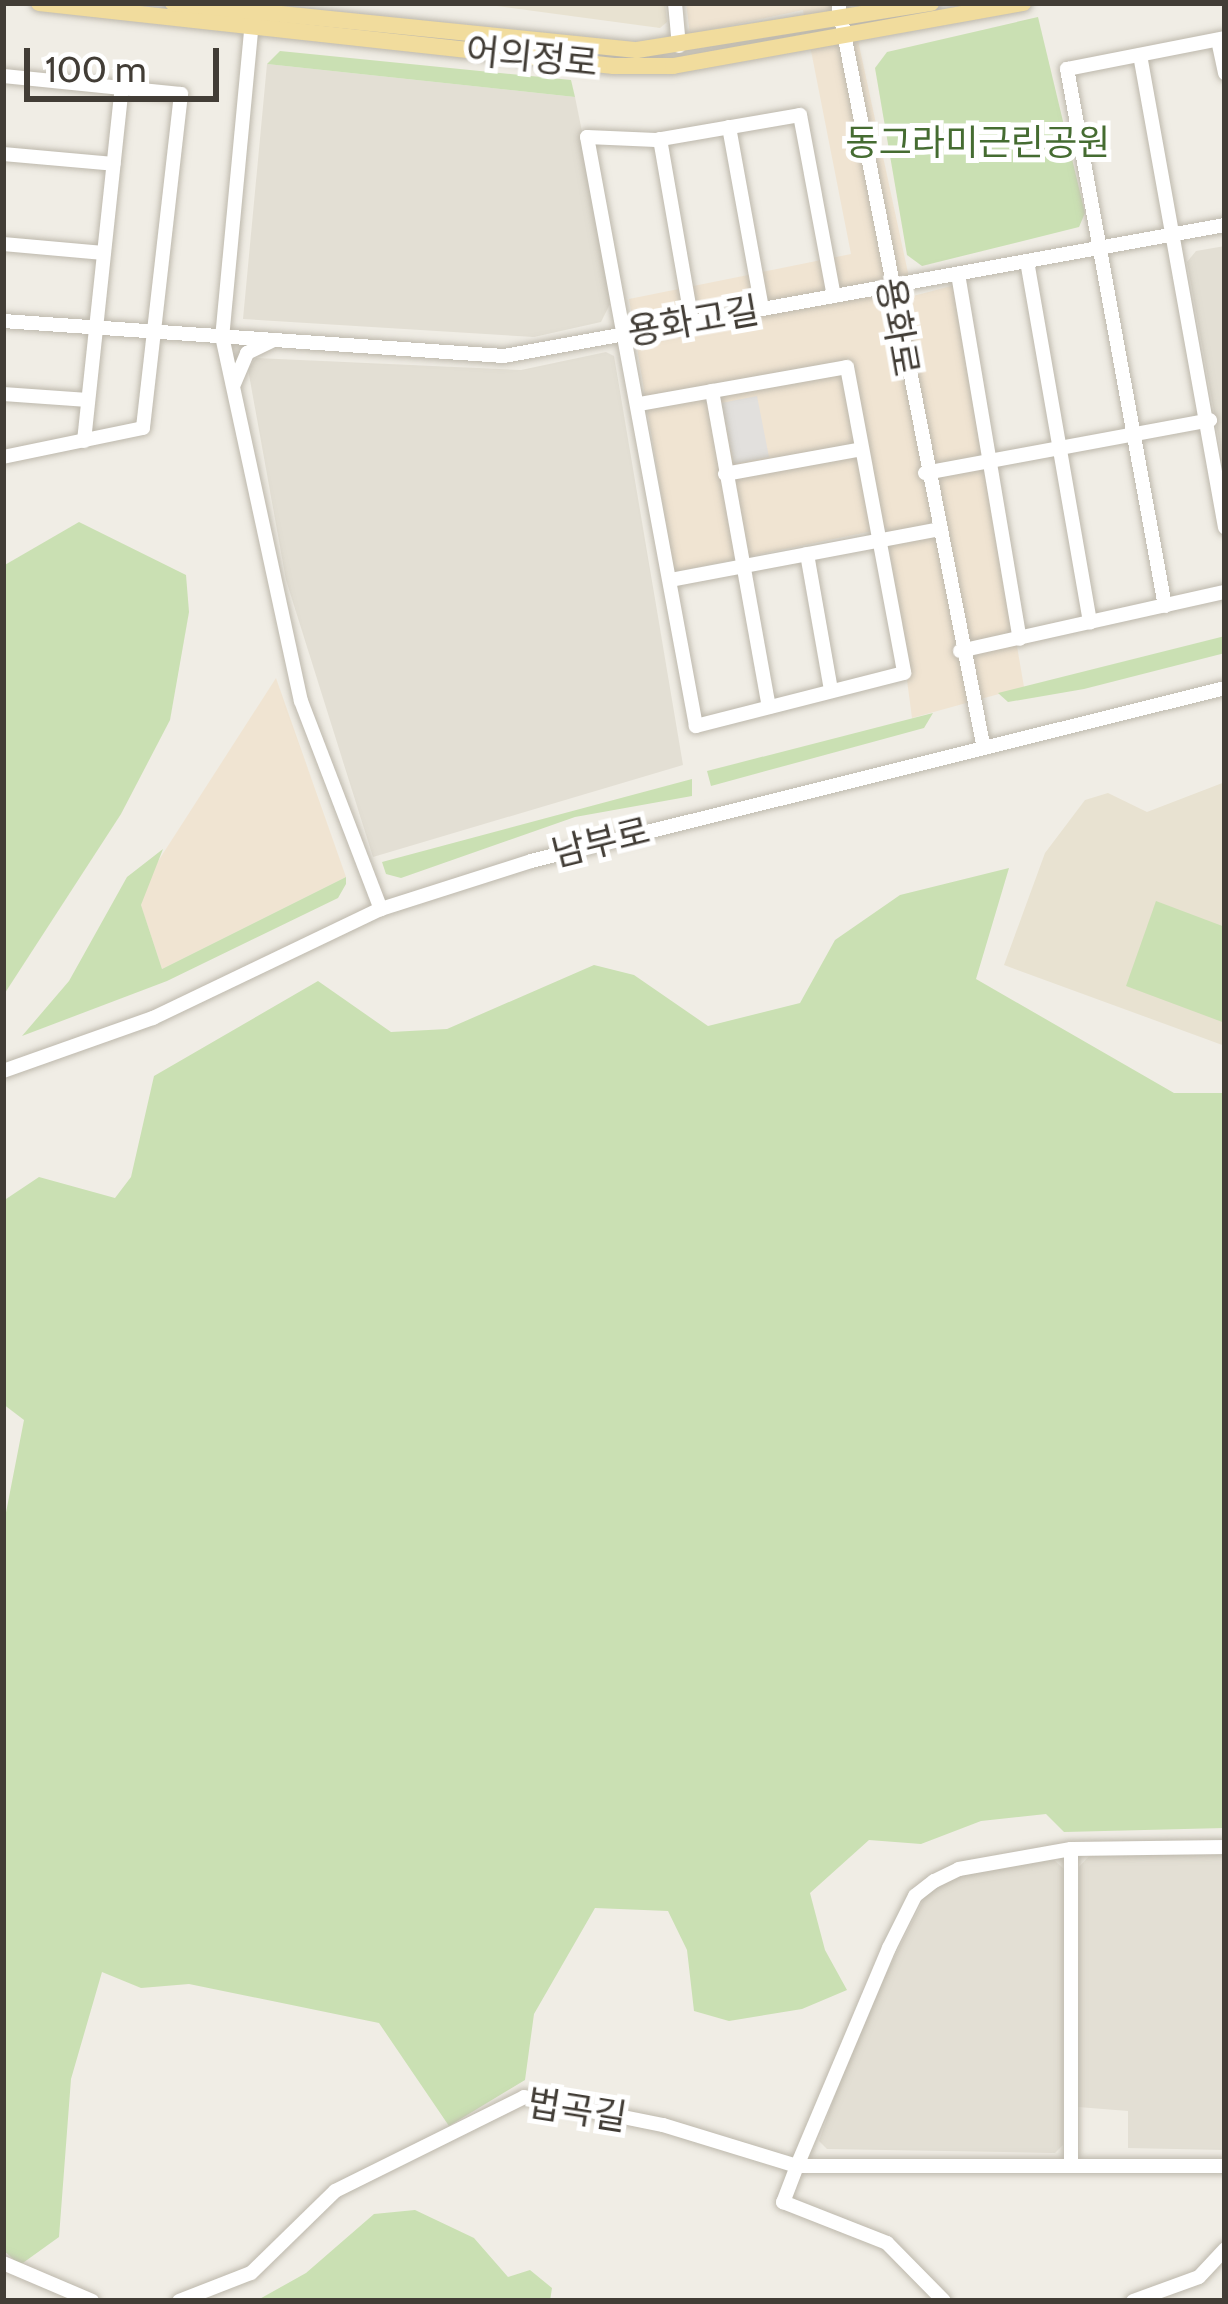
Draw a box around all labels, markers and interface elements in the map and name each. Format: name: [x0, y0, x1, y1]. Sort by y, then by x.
scale bar: [30, 24, 225, 98]
street label: 어의정로: [464, 29, 600, 85]
text: 100 m: [45, 47, 147, 91]
park label: 동그라미근린공원: [846, 121, 1110, 165]
street label: 용화로: [868, 274, 928, 380]
street label: 용화고길: [624, 288, 762, 354]
street label: 남부로: [548, 809, 654, 875]
street label: 법곡길: [525, 2081, 629, 2139]

